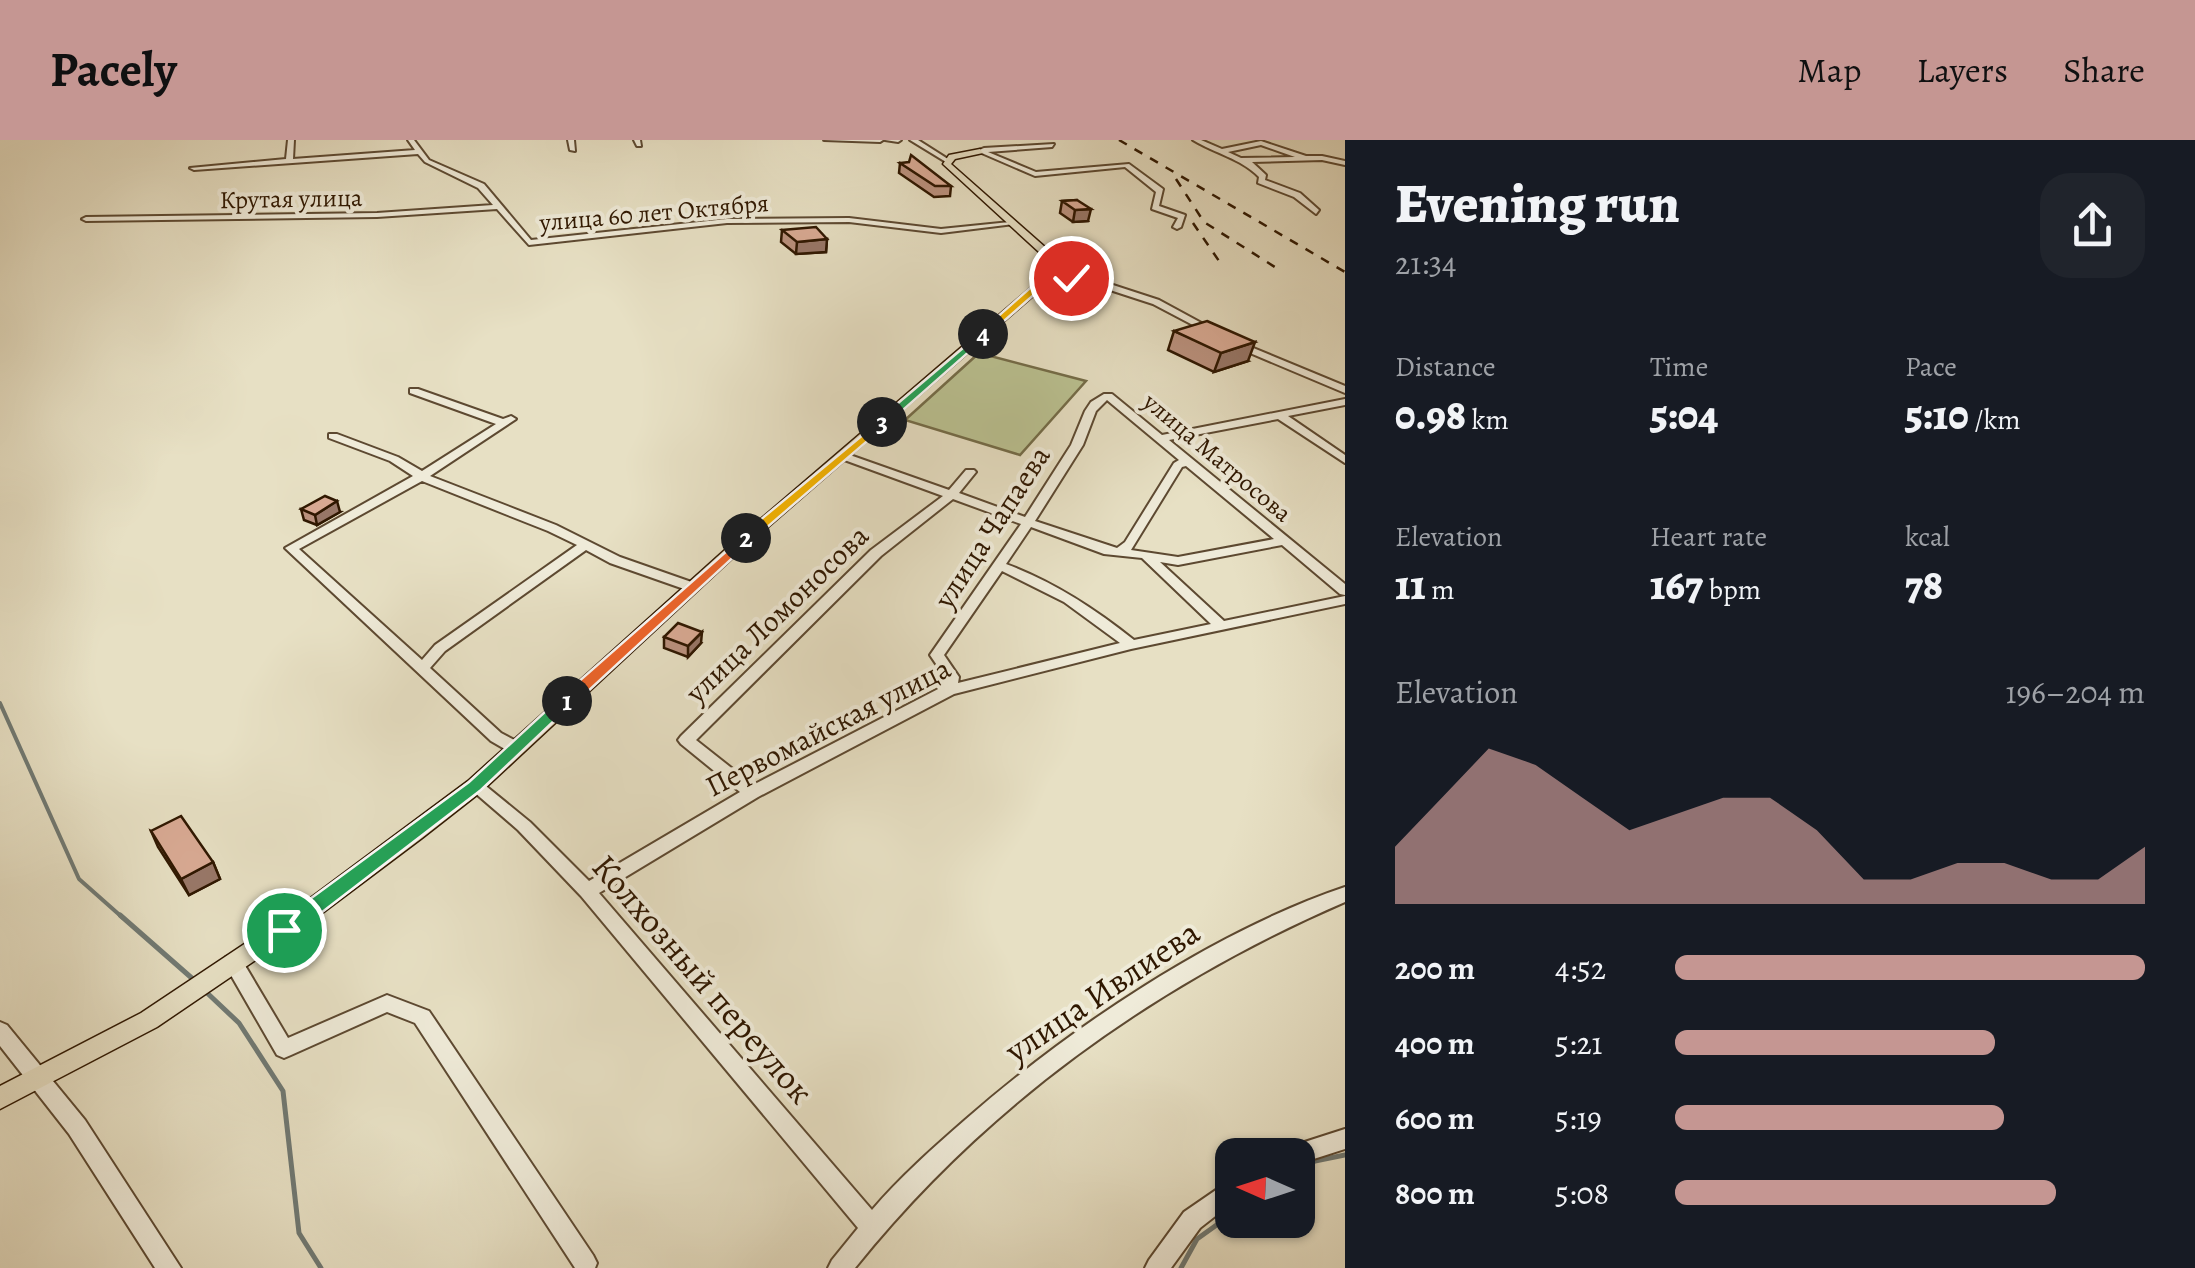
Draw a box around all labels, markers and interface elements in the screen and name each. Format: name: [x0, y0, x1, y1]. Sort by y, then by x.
text: Pacely: [50, 37, 177, 103]
text: Map: [1797, 46, 1861, 94]
text: Layers: [1916, 46, 2008, 94]
text: Share: [2063, 46, 2145, 94]
text: Evening run: [1395, 166, 1680, 241]
button: share: [2040, 173, 2145, 278]
street label: Крутая улица: [219, 181, 363, 217]
street label: улица 60 лет Октября: [537, 186, 770, 240]
pin: [1029, 236, 1114, 321]
text: 21:34: [1395, 241, 1457, 285]
icon: check: [1044, 251, 1099, 306]
pin: 4: [958, 309, 1008, 359]
text: 4: [976, 315, 990, 353]
text: Distance: [1395, 348, 1495, 386]
text: Time: [1650, 348, 1708, 386]
text: Pace: [1905, 348, 1957, 386]
street label: улица Матросова: [1135, 385, 1299, 530]
text: 0.98: [1395, 386, 1466, 443]
text: 5:04: [1650, 386, 1718, 443]
text: 5:10: [1905, 386, 1969, 443]
pin: 3: [857, 397, 907, 447]
text: km: [1466, 401, 1509, 439]
text: /km: [1969, 401, 2021, 439]
text: 3: [876, 403, 888, 441]
street label: улица Чапаева: [924, 438, 1060, 617]
pin: 2: [721, 513, 771, 563]
street label: улица Ломоносова: [676, 516, 877, 713]
text: Elevation: [1395, 518, 1502, 556]
text: Heart rate: [1650, 518, 1767, 556]
text: kcal: [1905, 518, 1950, 556]
text: 2: [739, 519, 753, 557]
text: 11: [1395, 556, 1426, 613]
text: 167: [1650, 556, 1703, 613]
text: 78: [1905, 556, 1943, 613]
text: m: [1426, 571, 1455, 609]
text: bpm: [1703, 571, 1761, 609]
street label: Первомайская улица: [699, 648, 957, 806]
text: Elevation: [1395, 670, 1518, 714]
text: 196–204 m: [2006, 670, 2145, 714]
pin: 1: [542, 676, 592, 726]
text: 1: [562, 682, 572, 720]
street label: Колхозный переулок: [581, 844, 825, 1114]
pin: [242, 888, 327, 973]
icon: arrive: [257, 903, 312, 958]
street label: улица Ивлиева: [994, 908, 1209, 1075]
text: 200 m: [1395, 946, 1475, 990]
text: 4:52: [1555, 946, 1606, 990]
text: 400 m: [1395, 1021, 1475, 1065]
text: 5:21: [1555, 1021, 1603, 1065]
text: 600 m: [1395, 1096, 1475, 1140]
text: 5:19: [1555, 1096, 1602, 1140]
north arrow: [1215, 1138, 1315, 1238]
map controls: [1215, 1138, 1315, 1238]
text: 800 m: [1395, 1171, 1475, 1215]
text: 5:08: [1555, 1171, 1609, 1215]

